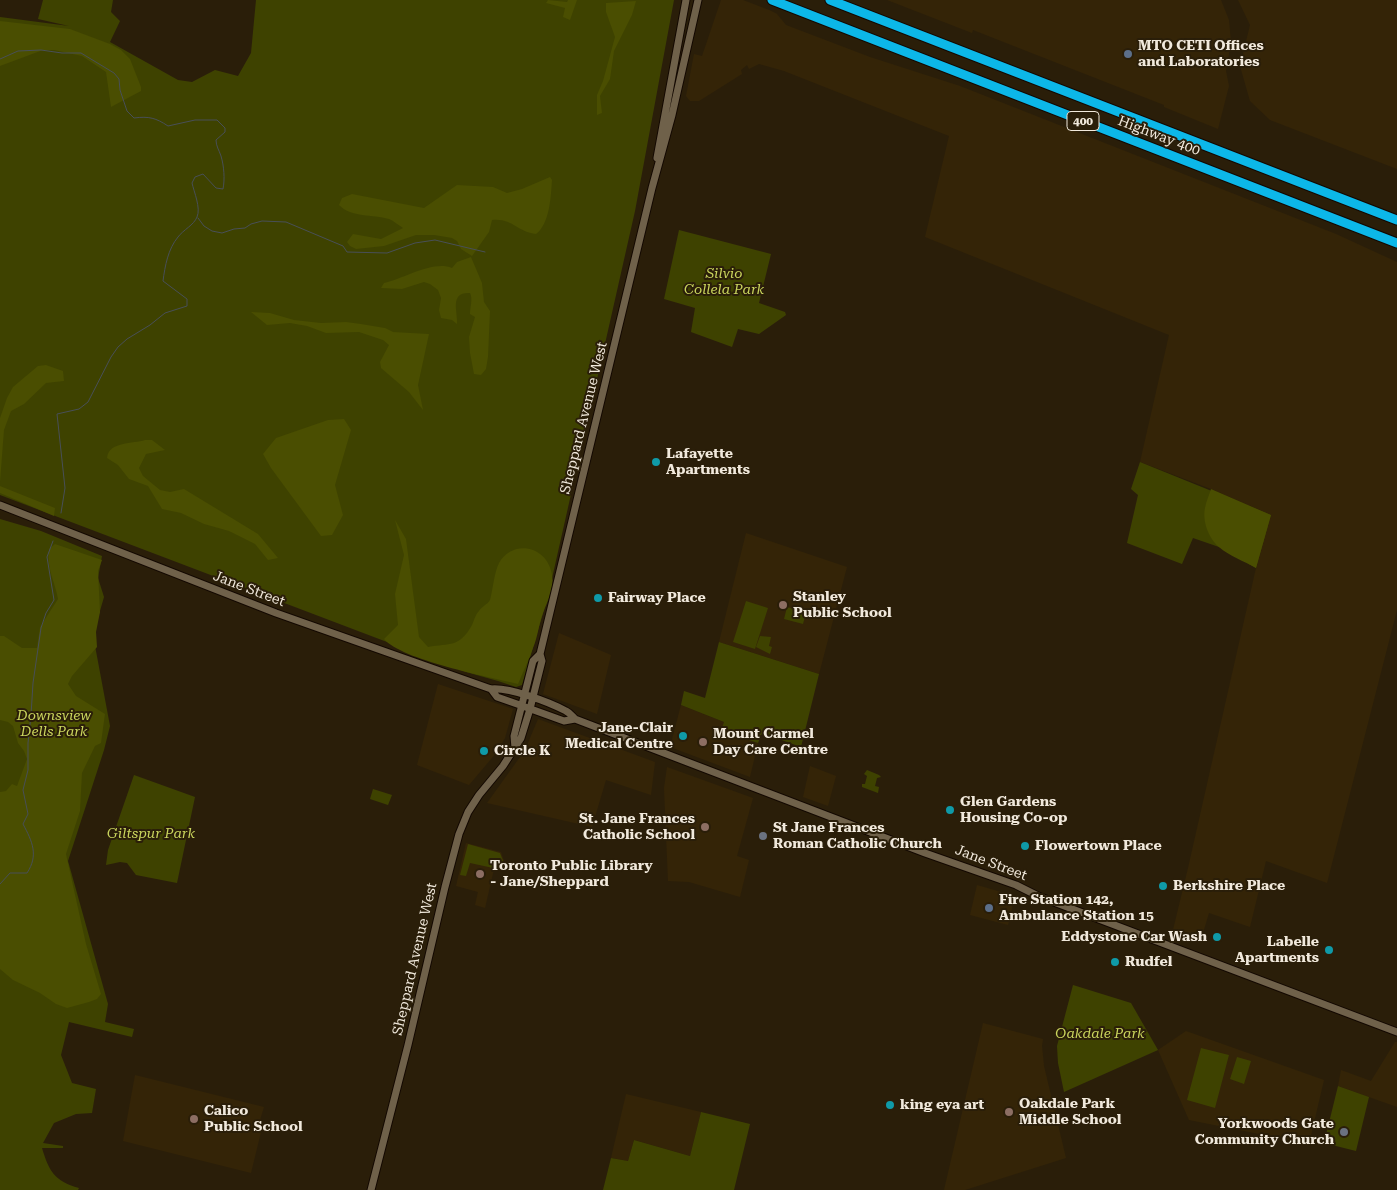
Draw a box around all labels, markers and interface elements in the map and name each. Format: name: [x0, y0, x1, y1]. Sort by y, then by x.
place label: MTO CETI Offices and Laboratories: [1138, 38, 1264, 70]
marker: MTO CETI Offices and Laboratories: [1122, 48, 1134, 60]
road number: 400: [1067, 112, 1099, 130]
street label: Highway 400: [1115, 113, 1203, 159]
park label: Silvio Collela Park: [684, 266, 764, 298]
street label: Sheppard Avenue West: [557, 340, 611, 496]
place label: Lafayette Apartments: [666, 446, 750, 478]
marker: Lafayette Apartments: [650, 456, 662, 468]
street label: Jane Street: [211, 568, 287, 610]
place label: Stanley Public School: [793, 589, 892, 622]
place label: Fairway Place: [608, 590, 706, 606]
marker: Fairway Place: [592, 592, 604, 604]
marker: Stanley Public School: [777, 599, 789, 611]
park label: Downsview Dells Park: [17, 708, 91, 740]
place label: Jane-Clair Medical Centre: [565, 720, 673, 752]
place label: Mount Carmel Day Care Centre: [713, 726, 828, 759]
marker: Jane-Clair Medical Centre: [677, 730, 689, 742]
marker: Mount Carmel Day Care Centre: [697, 736, 709, 748]
place label: Circle K: [494, 743, 550, 759]
marker: Circle K: [478, 745, 490, 757]
place label: Glen Gardens Housing Co-op: [960, 794, 1068, 826]
marker: Glen Gardens Housing Co-op: [944, 804, 956, 816]
place label: St. Jane Frances Catholic School: [579, 811, 695, 844]
place label: St Jane Frances Roman Catholic Church: [773, 820, 942, 852]
marker: St. Jane Frances Catholic School: [699, 821, 711, 833]
park label: Giltspur Park: [107, 826, 195, 842]
marker: St Jane Frances Roman Catholic Church: [757, 830, 769, 842]
place label: Flowertown Place: [1035, 838, 1162, 854]
marker: Flowertown Place: [1019, 840, 1031, 852]
street label: Jane Street: [953, 842, 1029, 884]
place label: Toronto Public Library - Jane/Sheppard: [490, 858, 653, 890]
marker: Toronto Public Library - Jane/Sheppard: [474, 868, 486, 880]
place label: Berkshire Place: [1173, 878, 1285, 894]
marker: Berkshire Place: [1157, 880, 1169, 892]
street label: Sheppard Avenue West: [389, 881, 441, 1037]
place label: Fire Station 142, Ambulance Station 15: [999, 892, 1154, 924]
marker: Fire Station 142, Ambulance Station 15: [983, 902, 995, 914]
place label: Eddystone Car Wash: [1061, 929, 1207, 945]
marker: Eddystone Car Wash: [1211, 931, 1223, 943]
place label: Labelle Apartments: [1235, 934, 1319, 966]
marker: Labelle Apartments: [1323, 944, 1335, 956]
place label: Rudfel: [1125, 954, 1172, 970]
marker: Rudfel: [1109, 956, 1121, 968]
park label: Oakdale Park: [1055, 1026, 1145, 1042]
place label: Oakdale Park Middle School: [1019, 1096, 1121, 1128]
place label: king eya art: [900, 1097, 984, 1113]
marker: king eya art: [884, 1099, 896, 1111]
place label: Calico Public School: [204, 1103, 303, 1136]
marker: Oakdale Park Middle School: [1003, 1106, 1015, 1118]
marker: Calico Public School: [188, 1113, 200, 1125]
place label: Yorkwoods Gate Community Church: [1195, 1116, 1334, 1148]
marker: Yorkwoods Gate Community Church: [1338, 1126, 1350, 1138]

